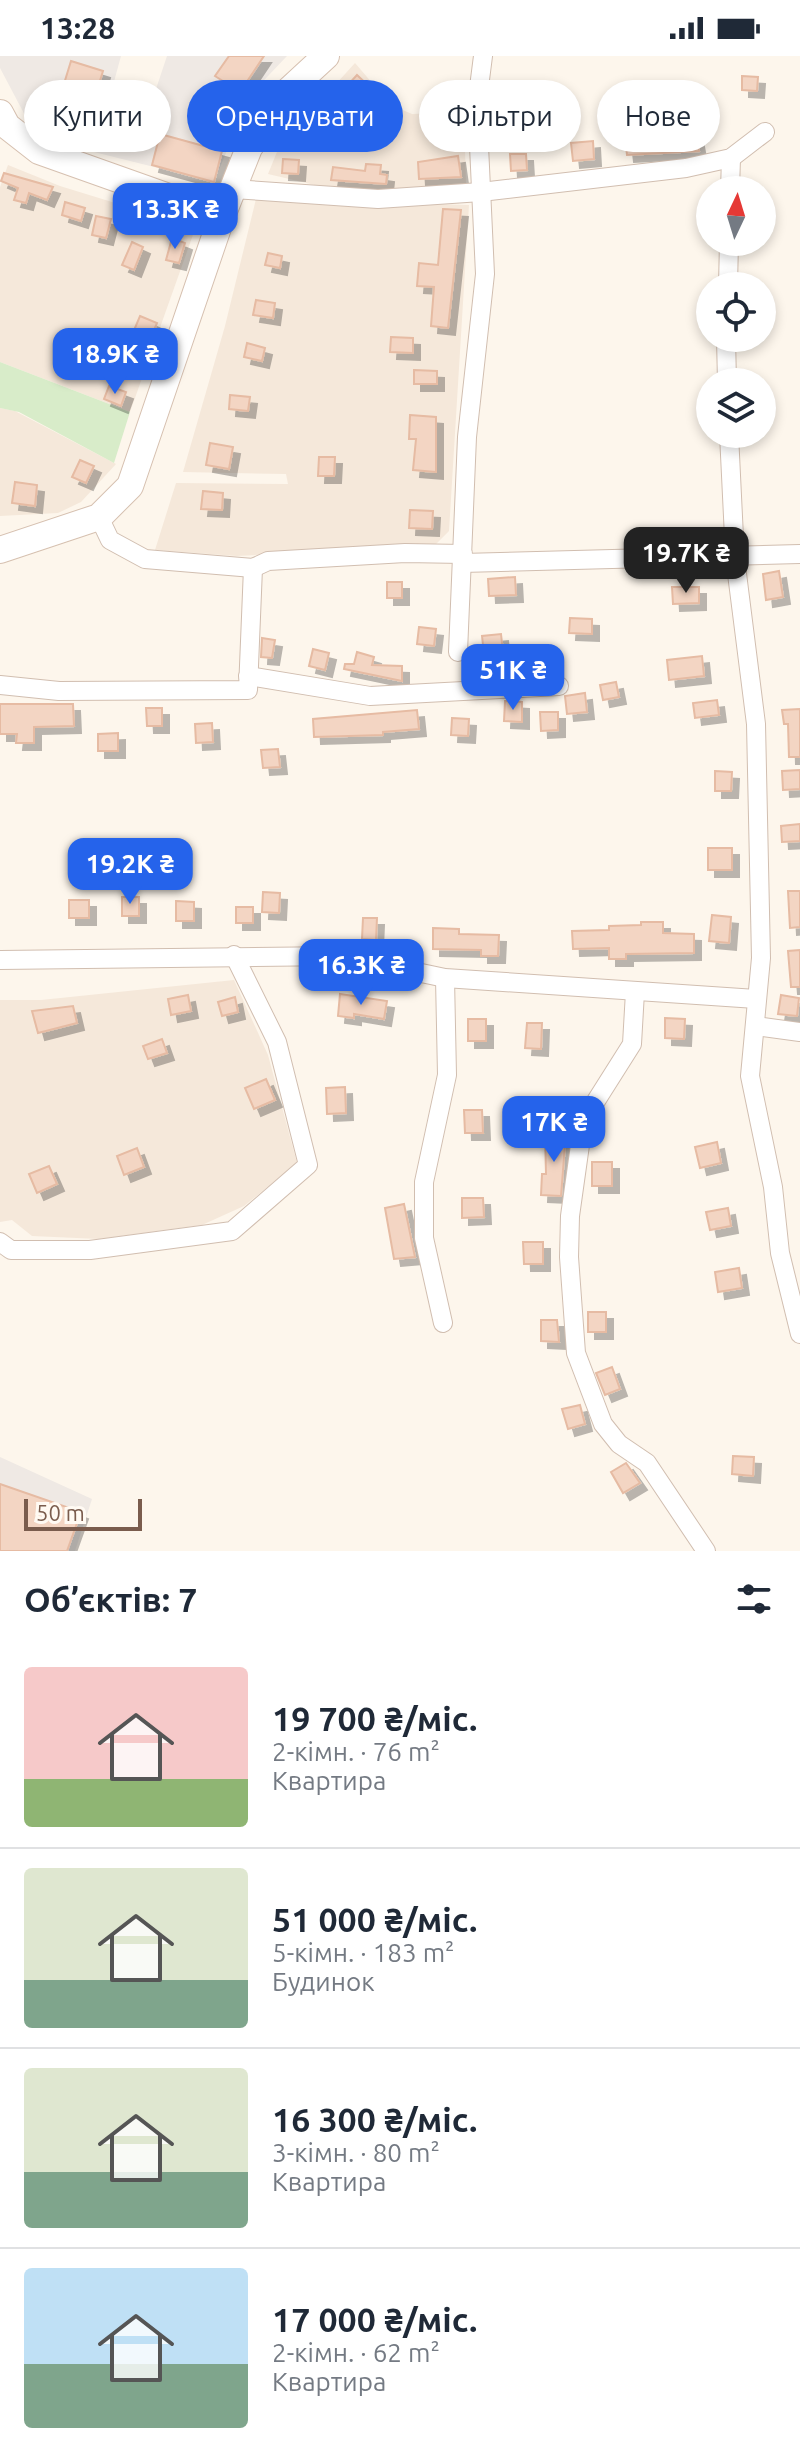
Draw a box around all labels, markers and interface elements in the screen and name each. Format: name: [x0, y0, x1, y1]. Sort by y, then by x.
text: 13:28: [40, 11, 115, 45]
chip: Купити: [24, 80, 171, 152]
chip: Орендувати: [187, 80, 403, 152]
chip: Фільтри: [419, 80, 581, 152]
chip: Нове: [597, 80, 720, 152]
north arrow: [696, 176, 776, 256]
map controls: [696, 176, 776, 448]
pin: 13.3K ₴: [101, 183, 249, 251]
text: 13.3K ₴: [131, 194, 219, 223]
button: locate: [696, 272, 776, 352]
pin: 18.9K ₴: [41, 328, 189, 396]
text: 18.9K ₴: [71, 339, 159, 368]
button: layers: [696, 368, 776, 448]
pin: 19.7K ₴: [612, 527, 760, 595]
text: 19.7K ₴: [642, 538, 730, 567]
pin: 51K ₴: [457, 644, 569, 712]
text: 51K ₴: [479, 655, 547, 684]
pin: 19.2K ₴: [56, 838, 204, 906]
text: 19.2K ₴: [86, 849, 174, 878]
pin: 16.3K ₴: [287, 939, 435, 1007]
text: 16.3K ₴: [317, 950, 405, 979]
pin: 17K ₴: [498, 1096, 610, 1164]
text: 17K ₴: [520, 1107, 588, 1136]
scale bar: [24, 1495, 142, 1531]
text: 50 m: [36, 1500, 85, 1525]
icon: filters: [732, 1577, 776, 1621]
text: Об’єктів: 7: [24, 1580, 197, 1618]
icon: home: [88, 1699, 184, 1795]
text: 19 700 ₴/міс.: [272, 1699, 477, 1737]
text: 2-кімн. · 76 m²: [272, 1737, 440, 1766]
text: Квартира: [272, 1766, 386, 1795]
icon: home: [88, 1900, 184, 1996]
text: 51 000 ₴/міс.: [272, 1900, 477, 1938]
text: 5-кімн. · 183 m²: [272, 1938, 454, 1967]
text: Будинок: [272, 1967, 375, 1996]
icon: home: [88, 2100, 184, 2196]
text: 16 300 ₴/міс.: [272, 2100, 477, 2138]
text: 3-кімн. · 80 m²: [272, 2138, 440, 2167]
text: Квартира: [272, 2167, 386, 2196]
icon: home: [88, 2300, 184, 2396]
text: 17 000 ₴/міс.: [272, 2300, 477, 2338]
text: 2-кімн. · 62 m²: [272, 2338, 440, 2367]
text: Квартира: [272, 2367, 386, 2396]

